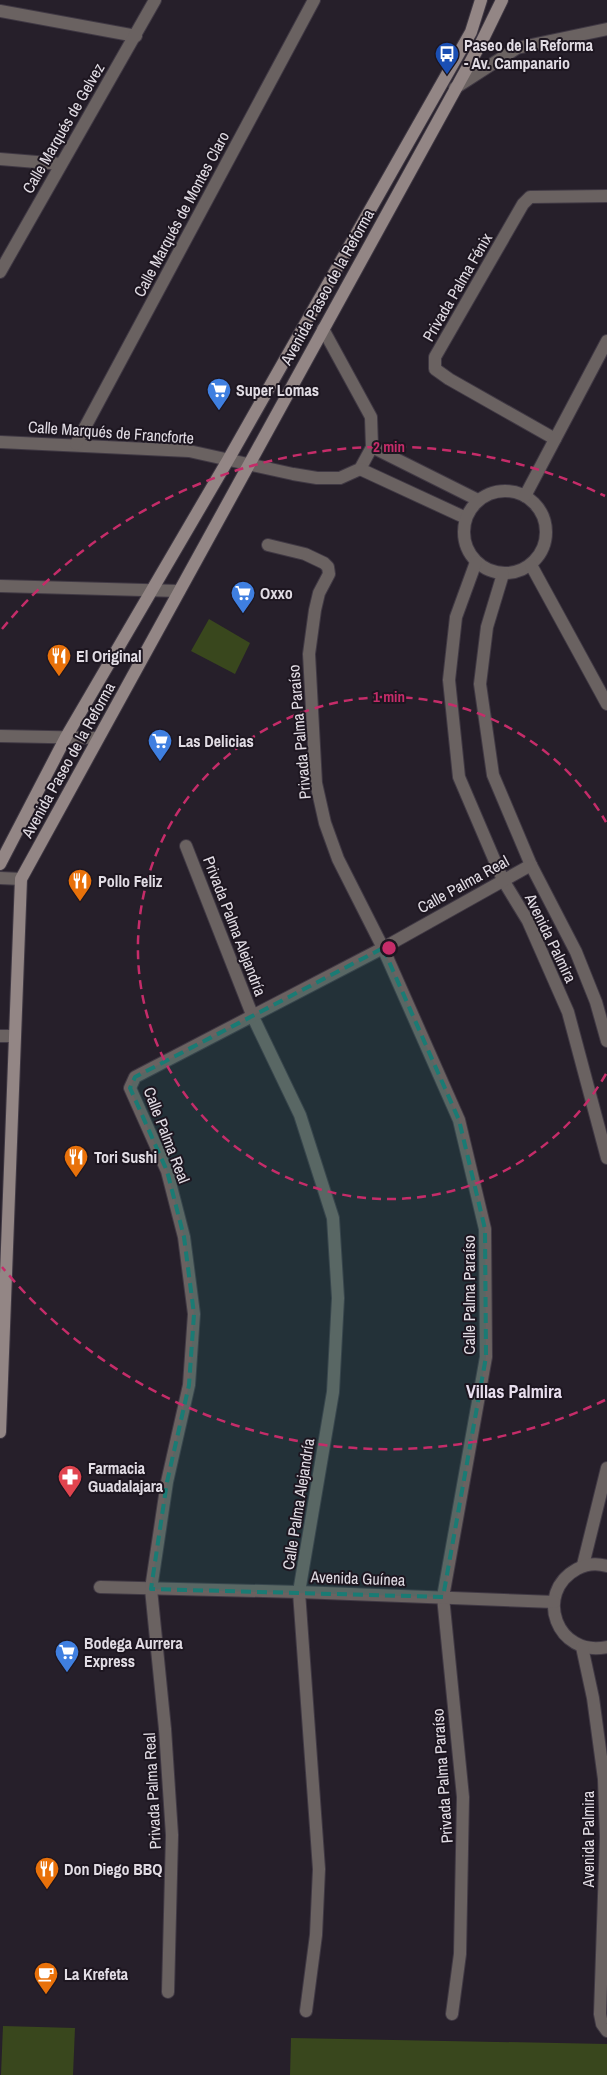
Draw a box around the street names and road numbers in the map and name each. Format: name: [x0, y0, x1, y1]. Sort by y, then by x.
street label: Calle Marqués de Gelvez: [17, 58, 110, 197]
street label: Calle Marqués de Montes Claro: [128, 127, 234, 301]
street label: Avenida Paseo de la Reforma: [275, 205, 379, 370]
street label: Privada Palma Fénix: [417, 228, 497, 345]
street label: Calle Marqués de Francforte: [27, 415, 195, 449]
street label: Privada Palma Paraíso: [282, 664, 316, 800]
street label: Avenida Paseo de la Reforma: [16, 678, 120, 843]
street label: Calle Palma Real: [413, 850, 513, 918]
street label: Privada Palma Alejandría: [198, 853, 272, 1000]
street label: Avenida Palmira: [519, 889, 582, 987]
street label: Calle Palma Real: [139, 1084, 195, 1186]
street label: Calle Palma Paraíso: [458, 1235, 480, 1355]
street label: Calle Palma Alejandría: [277, 1436, 319, 1571]
street label: Avenida Guínea: [309, 1565, 406, 1591]
street label: Privada Palma Paraíso: [426, 1708, 458, 1844]
street label: Privada Palma Real: [138, 1732, 166, 1850]
street label: Avenida Palmira: [577, 1790, 599, 1888]

